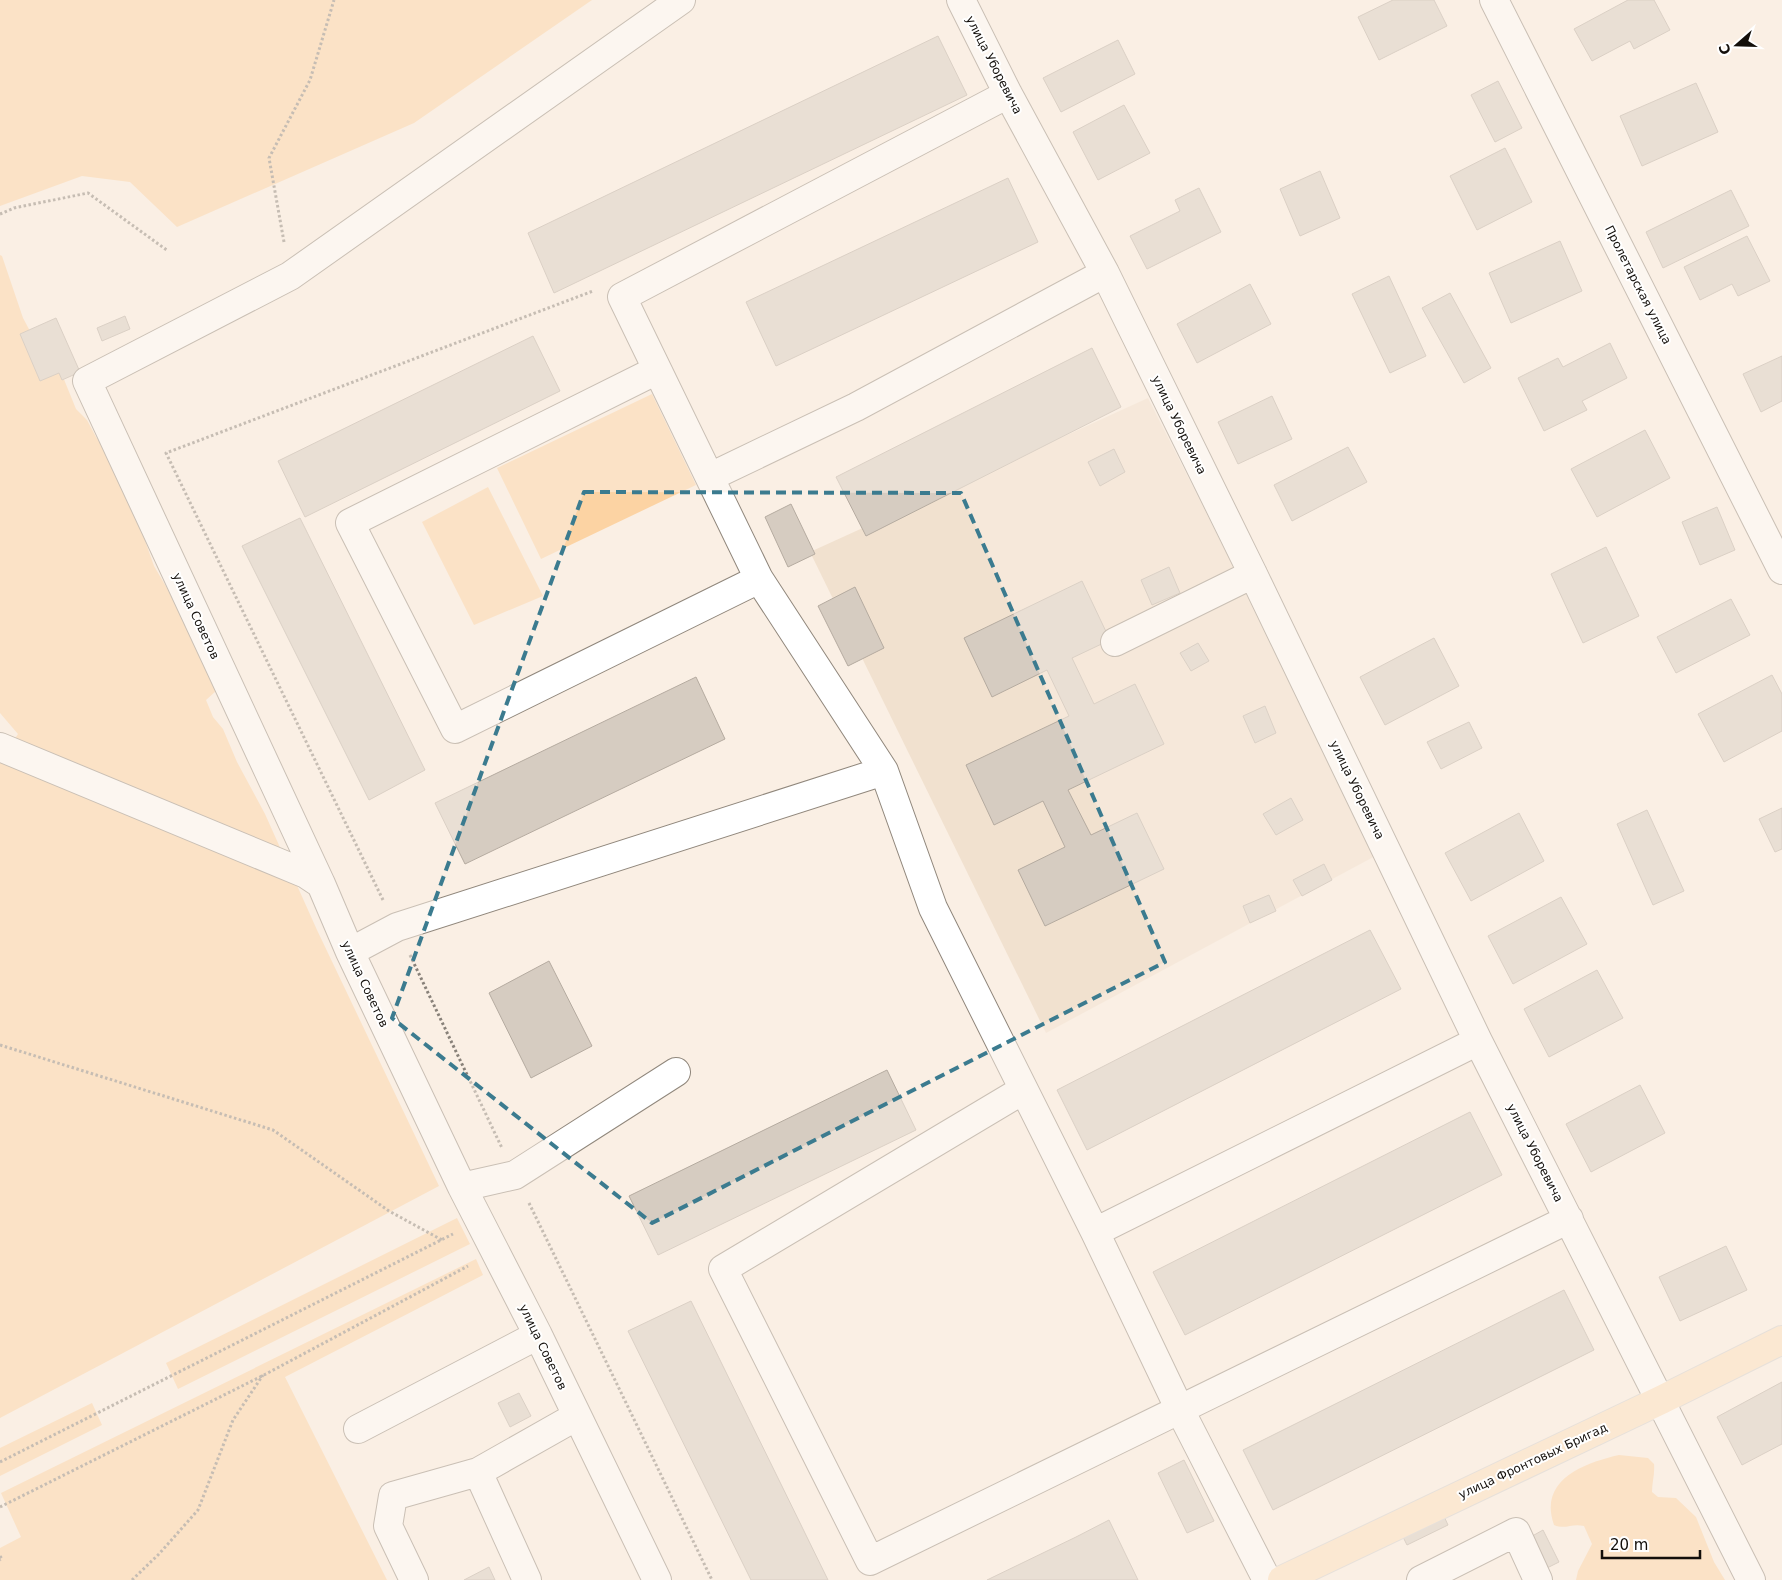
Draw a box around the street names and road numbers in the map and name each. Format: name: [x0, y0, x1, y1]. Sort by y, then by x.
street label: улица Уборевича: [963, 14, 1025, 116]
street label: Пролетарская улица: [1602, 223, 1674, 347]
street label: улица Уборевича: [1149, 373, 1209, 477]
street label: улица Советов: [170, 571, 222, 661]
street label: улица Уборевича: [1327, 738, 1387, 842]
street label: улица Советов: [339, 939, 391, 1029]
street label: улица Уборевича: [1504, 1102, 1566, 1204]
street label: улица Советов: [516, 1302, 570, 1392]
street label: улица Фронтовых Бригад: [1456, 1420, 1610, 1502]

